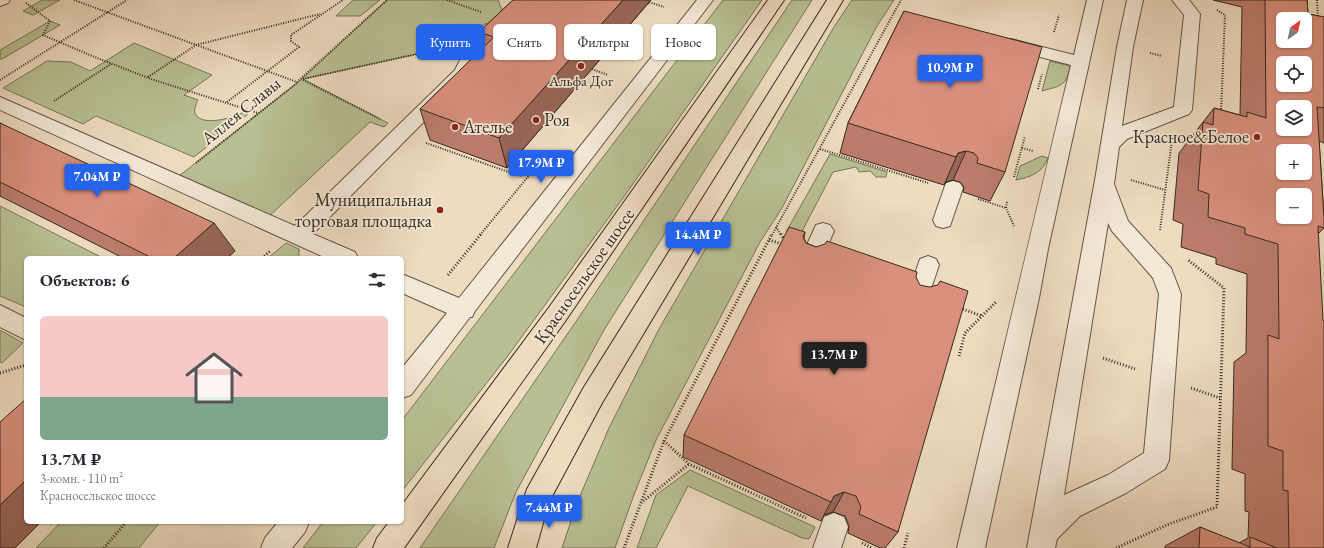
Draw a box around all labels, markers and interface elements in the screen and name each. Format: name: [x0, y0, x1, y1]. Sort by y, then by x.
north arrow: [1276, 12, 1312, 48]
map controls: [1276, 12, 1312, 224]
chip: Купить: [416, 24, 485, 60]
chip: Снять: [493, 24, 556, 60]
chip: Фильтры: [564, 24, 643, 60]
chip: Новое: [651, 24, 716, 60]
pin: 10.9M ₽: [913, 55, 987, 89]
button: locate: [1276, 56, 1312, 92]
text: 10.9M ₽: [927, 59, 973, 76]
marker: Альфа Дог: [576, 61, 586, 71]
place label: Альфа Дог: [548, 71, 614, 90]
street label: Аллея Славы: [195, 72, 285, 150]
button: layers: [1276, 100, 1312, 136]
place label: Роя: [544, 108, 570, 131]
place label: Ателье: [462, 115, 512, 138]
marker: Роя: [531, 115, 541, 125]
marker: Ателье: [450, 122, 460, 132]
place label: Красное&Белое: [1133, 125, 1249, 148]
marker: Красное&Белое: [1252, 132, 1262, 142]
button: +: [1276, 144, 1312, 180]
pin: 17.9M ₽: [504, 150, 578, 184]
text: 17.9M ₽: [518, 154, 564, 171]
pin: 7.04M ₽: [60, 164, 134, 198]
text: 7.04M ₽: [74, 168, 120, 185]
place label: Муниципальная торговая площадка: [295, 188, 433, 232]
button: −: [1276, 188, 1312, 224]
street label: Красносельское шоссе: [528, 203, 639, 348]
marker: Муниципальная торговая площадка: [435, 205, 445, 215]
pin: 14.4M ₽: [661, 222, 735, 256]
text: 14.4M ₽: [675, 226, 721, 243]
text: Объектов: 6: [40, 269, 130, 291]
icon: filters: [366, 269, 388, 291]
icon: home: [178, 342, 250, 414]
pin: 13.7M ₽: [797, 342, 871, 376]
text: 13.7M ₽: [811, 346, 857, 363]
text: 13.7M ₽: [40, 448, 101, 470]
text: 3-комн. · 110 m²: [40, 470, 123, 487]
text: Красносельское шоссе: [40, 487, 156, 504]
pin: 7.44M ₽: [512, 495, 586, 529]
text: 7.44M ₽: [526, 499, 572, 516]

